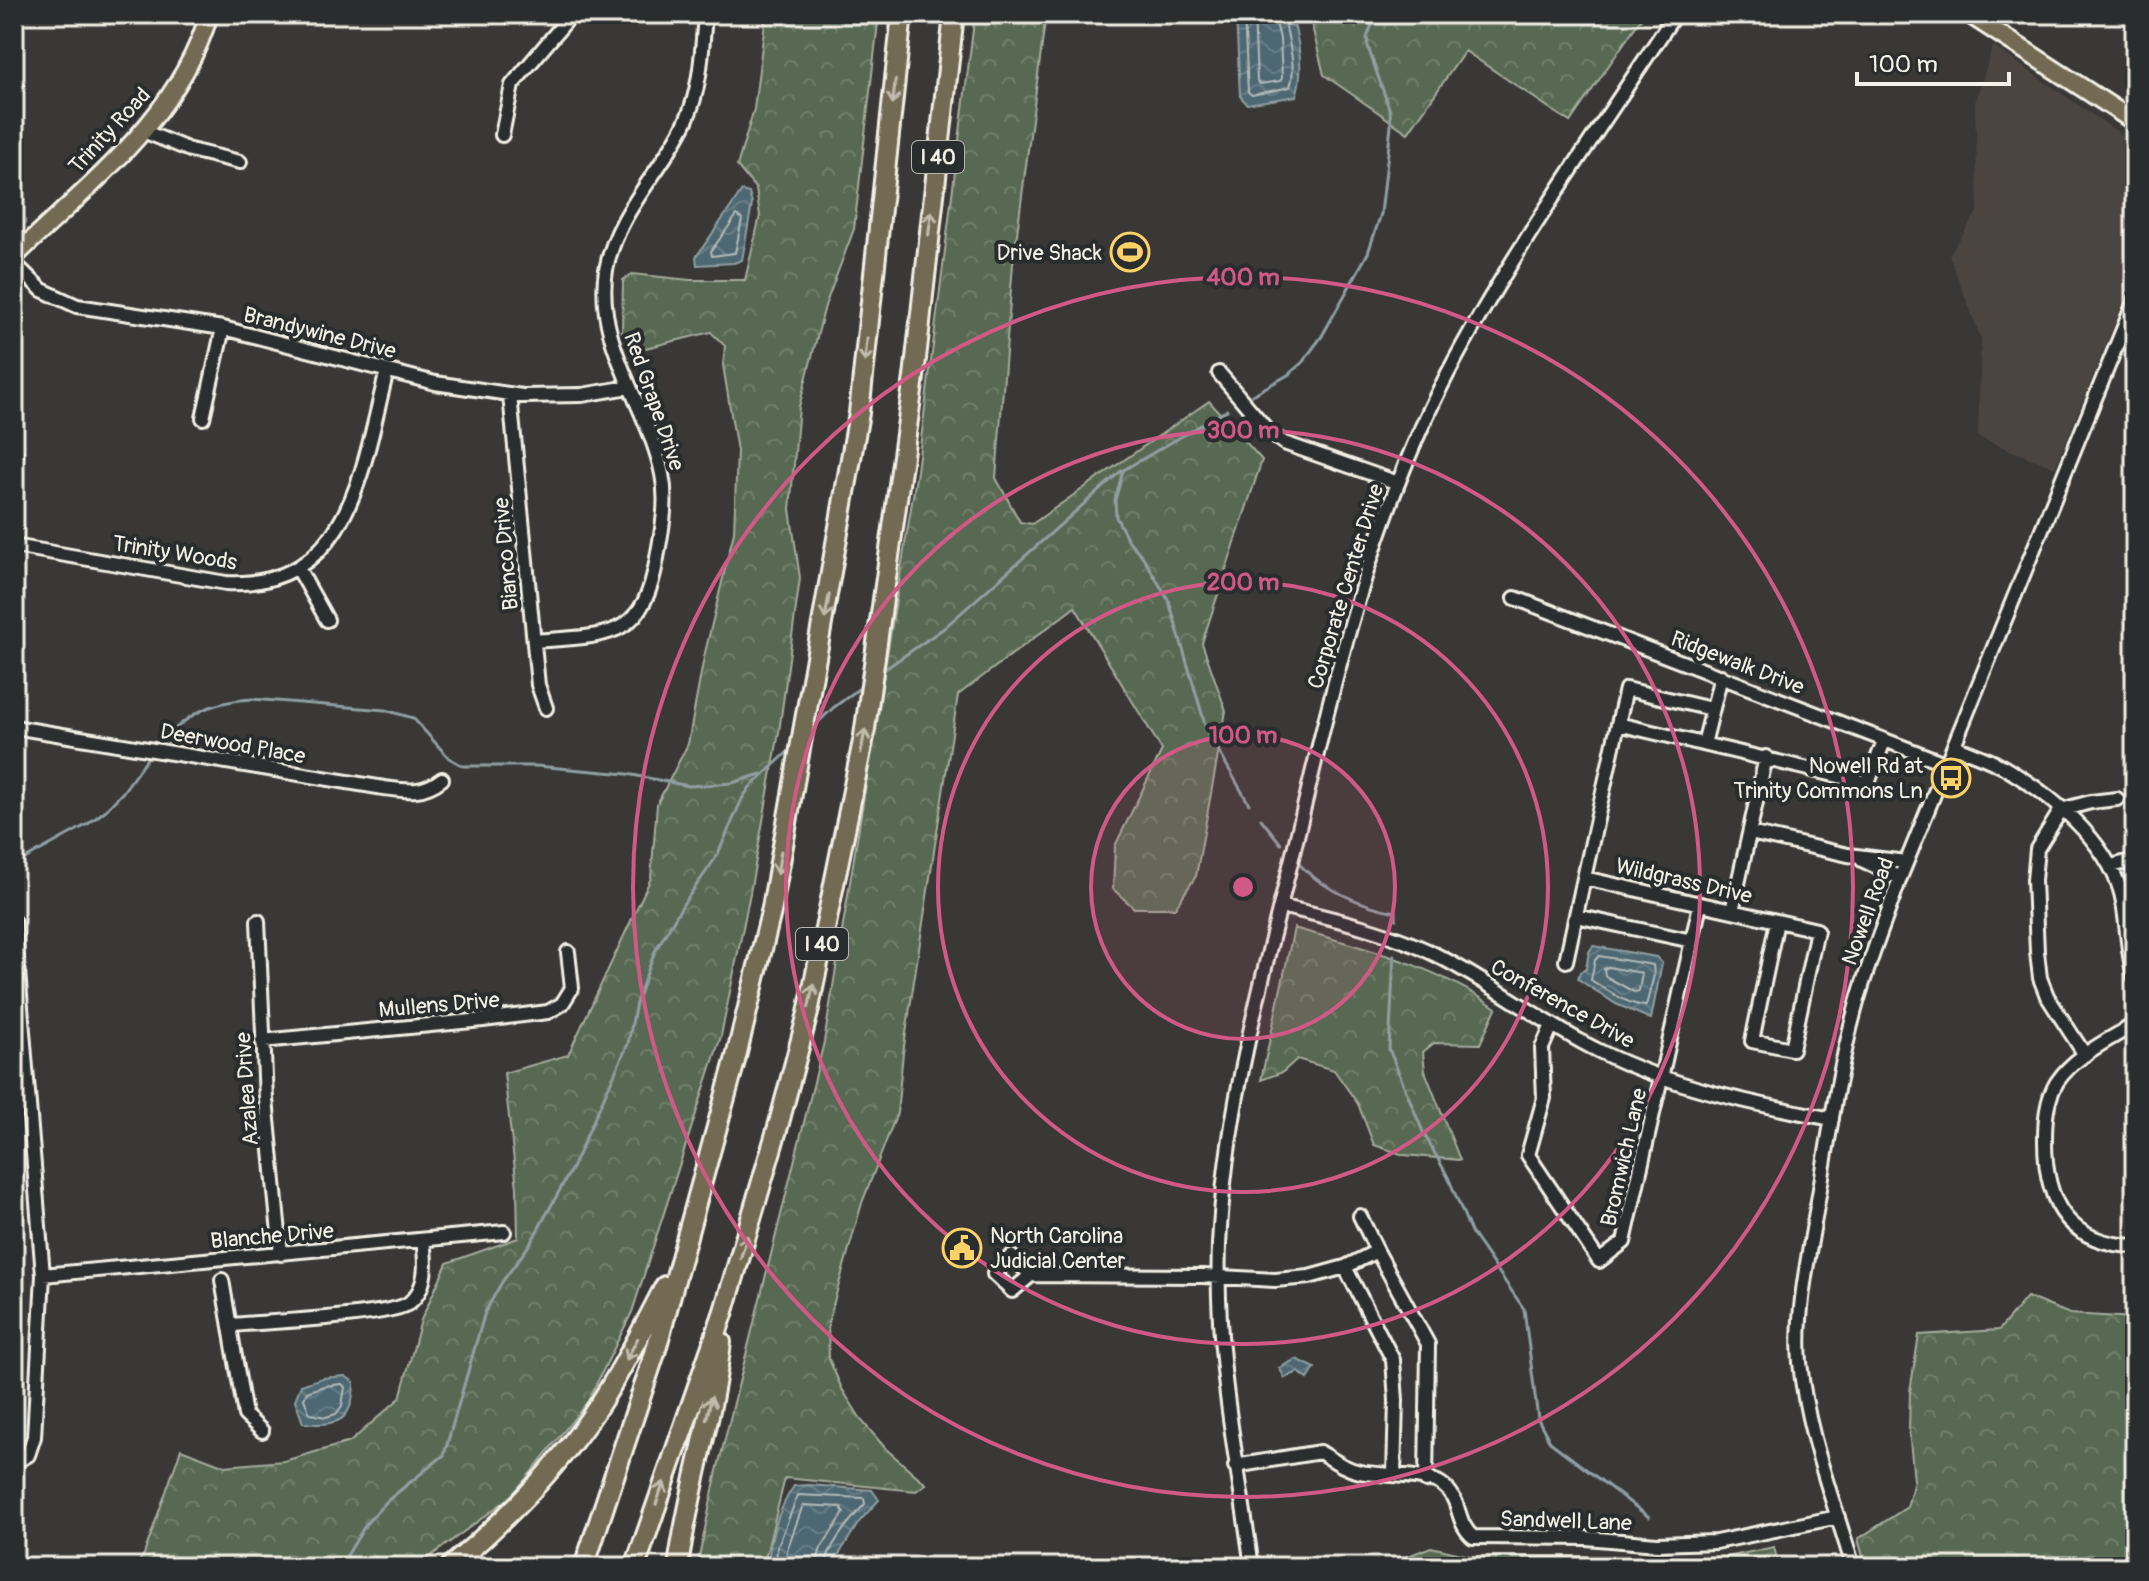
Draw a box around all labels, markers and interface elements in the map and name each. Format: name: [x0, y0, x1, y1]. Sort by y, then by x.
scale bar: [1857, 36, 2009, 86]
text: 100 m: [1869, 50, 1938, 79]
one-way arrow: [887, 78, 902, 105]
street label: Trinity Road: [63, 82, 157, 180]
road number: I 40: [912, 141, 964, 173]
one-way arrow: [923, 210, 938, 237]
sports icon: Drive Shack: [1109, 231, 1151, 273]
place label: Drive Shack: [997, 239, 1102, 267]
text: 400 m: [1206, 263, 1280, 292]
street label: Brandywine Drive: [241, 301, 399, 365]
street label: Red Grape Drive: [617, 328, 691, 474]
one-way arrow: [859, 336, 874, 363]
text: 300 m: [1207, 416, 1279, 445]
street label: Corporate Center Drive: [1301, 480, 1391, 692]
street label: Bianco Drive: [487, 496, 525, 611]
street label: Trinity Woods: [111, 529, 239, 577]
text: 200 m: [1207, 568, 1279, 597]
one-way arrow: [818, 594, 833, 619]
street label: Ridgewalk Drive: [1667, 625, 1808, 701]
street label: Deerwood Place: [158, 717, 308, 771]
text: 100 m: [1209, 721, 1277, 750]
one-way arrow: [856, 729, 871, 754]
place label: Nowell Rd at Trinity Commons Ln: [1734, 752, 1923, 805]
bus stop icon: Nowell Rd at Trinity Commons Ln: [1930, 757, 1972, 799]
one-way arrow: [771, 849, 786, 875]
street label: Wildgrass Drive: [1613, 852, 1755, 910]
street label: Nowell Road: [1835, 853, 1900, 969]
centre of rings: [1229, 873, 1257, 901]
road number: I 40: [796, 928, 848, 960]
street label: Conference Drive: [1486, 953, 1639, 1055]
one-way arrow: [804, 984, 819, 1009]
street label: Mullens Drive: [377, 986, 501, 1024]
street label: Azalea Drive: [229, 1031, 265, 1147]
street label: Bromwich Lane: [1594, 1085, 1653, 1229]
street label: Blanche Drive: [209, 1217, 335, 1255]
place label: North Carolina Judicial Center: [990, 1222, 1126, 1275]
public building icon: North Carolina Judicial Center: [941, 1227, 983, 1269]
one-way arrow: [737, 1235, 752, 1261]
one-way arrow: [623, 1337, 639, 1361]
one-way arrow: [702, 1396, 717, 1421]
one-way arrow: [654, 1481, 669, 1506]
street label: Sandwell Lane: [1500, 1505, 1632, 1537]

